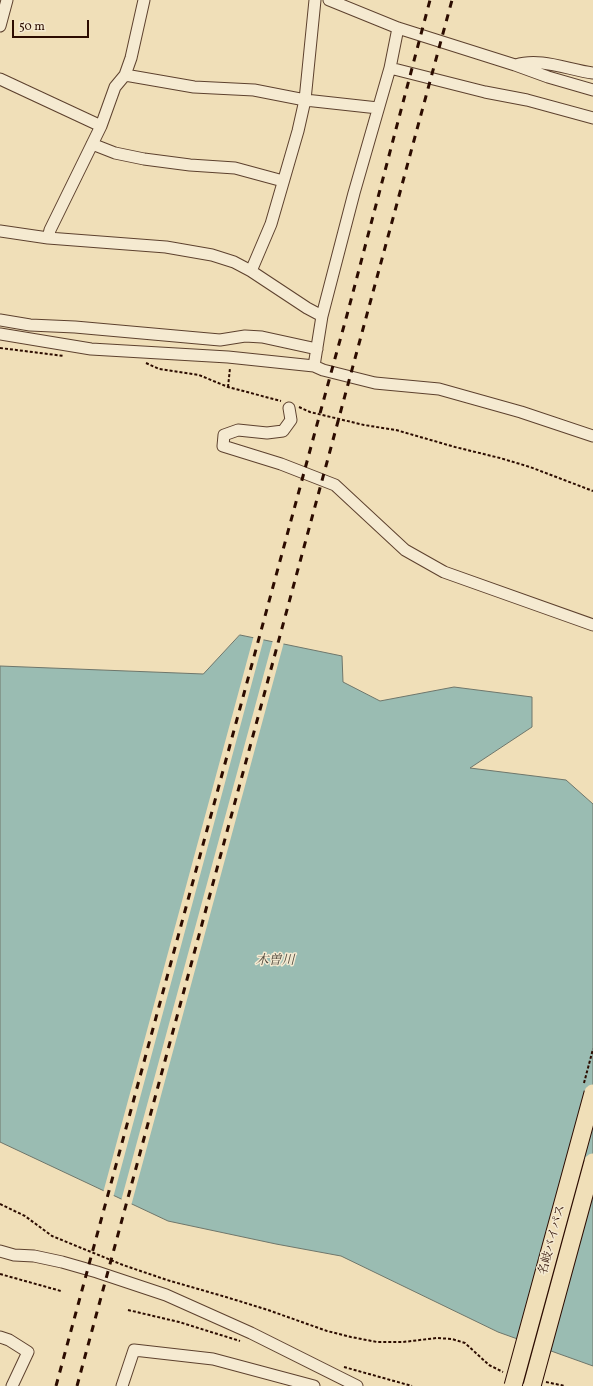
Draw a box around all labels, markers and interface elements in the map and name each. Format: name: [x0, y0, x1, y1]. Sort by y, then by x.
scale bar: [14, 12, 91, 38]
text: 50 m: [19, 19, 45, 35]
water label: 木曽川: [256, 954, 294, 970]
street label: 名岐バイパス: [537, 1203, 569, 1277]

